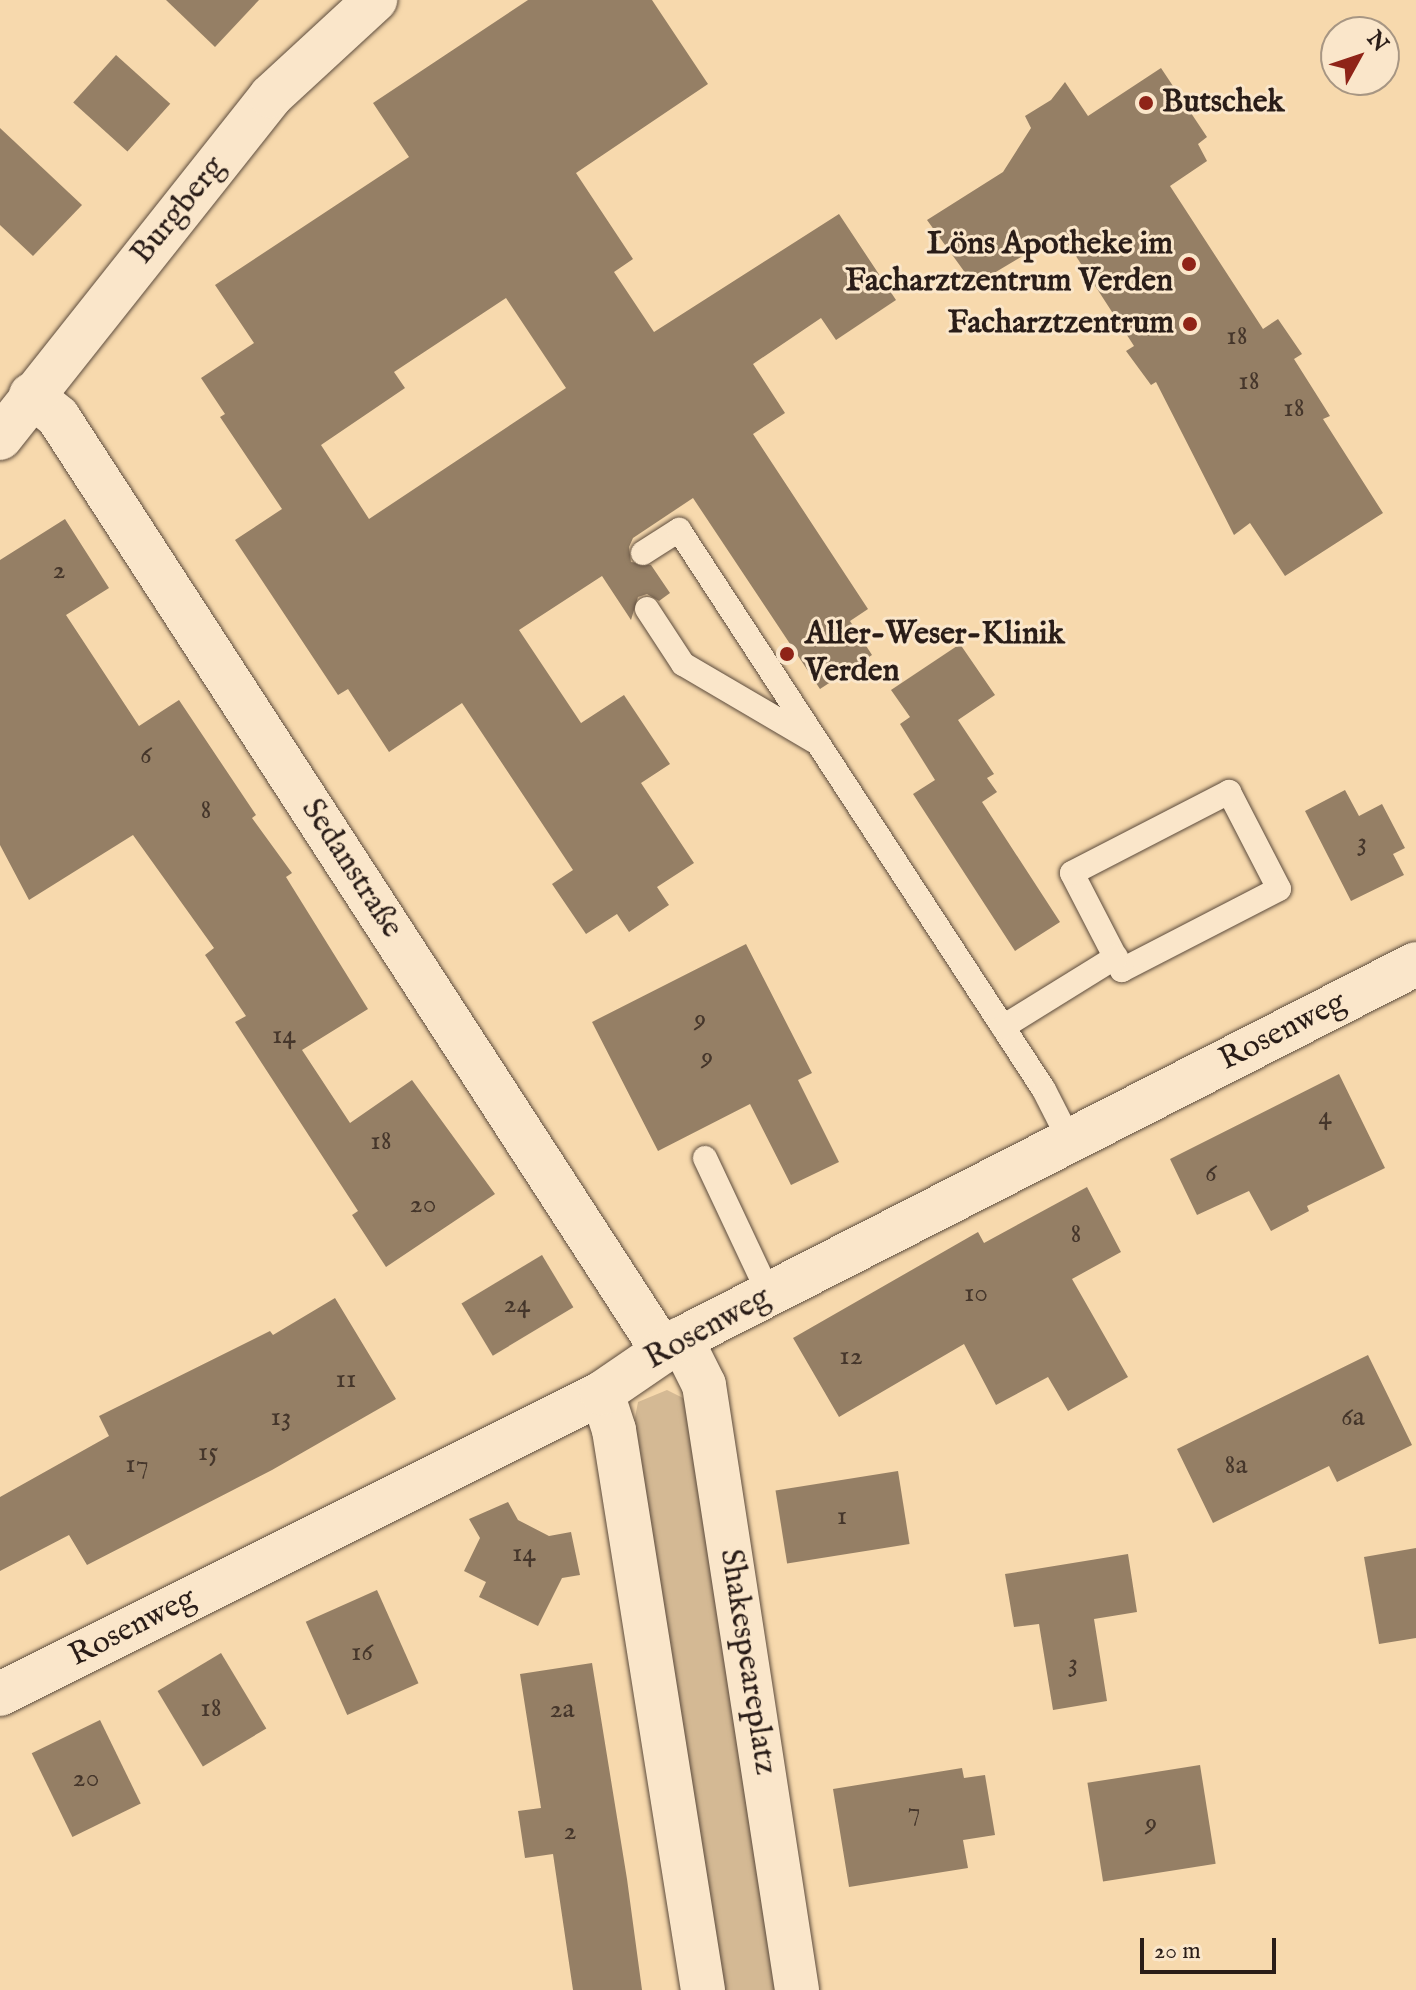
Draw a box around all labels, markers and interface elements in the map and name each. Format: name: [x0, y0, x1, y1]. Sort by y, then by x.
north arrow: [1320, 16, 1400, 96]
text: N: [1360, 26, 1394, 58]
place label: Butschek: [1162, 84, 1284, 122]
marker: Butschek: [1137, 94, 1155, 112]
street label: Burgberg: [124, 149, 234, 273]
place label: Löns Apotheke im Facharztzentrum Verden: [845, 227, 1173, 302]
marker: Löns Apotheke im Facharztzentrum Verden: [1180, 255, 1198, 273]
place label: Facharztzentrum: [948, 305, 1174, 343]
marker: Facharztzentrum: [1181, 315, 1199, 333]
house number: 18: [1226, 320, 1248, 354]
house number: 18: [1238, 365, 1260, 399]
house number: 18: [1283, 392, 1305, 426]
house number: 2: [52, 554, 66, 588]
place label: Aller-Weser-Klinik Verden: [805, 617, 1065, 692]
marker: Aller-Weser-Klinik Verden: [776, 643, 798, 665]
house number: 6: [140, 739, 152, 773]
street label: Sedanstraße: [292, 792, 410, 946]
house number: 8: [201, 794, 211, 828]
house number: 3: [1357, 826, 1367, 860]
street label: Rosenweg: [1213, 984, 1353, 1080]
house number: 9: [694, 1003, 706, 1037]
house number: 14: [272, 1019, 296, 1053]
house number: 9: [701, 1041, 713, 1075]
house number: 4: [1318, 1100, 1332, 1134]
house number: 18: [370, 1125, 392, 1159]
house number: 6: [1205, 1157, 1217, 1191]
house number: 20: [410, 1188, 436, 1222]
house number: 8: [1071, 1218, 1081, 1252]
house number: 10: [964, 1277, 988, 1311]
street label: Rosenweg: [639, 1279, 777, 1379]
house number: 24: [504, 1288, 530, 1322]
house number: 12: [839, 1340, 863, 1374]
house number: 11: [336, 1363, 356, 1397]
house number: 13: [271, 1401, 291, 1435]
house number: 6a: [1341, 1401, 1365, 1435]
house number: 15: [198, 1436, 218, 1470]
house number: 17: [125, 1448, 149, 1482]
house number: 8a: [1224, 1449, 1248, 1483]
house number: 1: [837, 1500, 847, 1534]
house number: 14: [512, 1537, 536, 1571]
street label: Shakespeareplatz: [710, 1546, 784, 1778]
street label: Rosenweg: [63, 1580, 203, 1676]
house number: 16: [351, 1636, 373, 1670]
house number: 3: [1068, 1647, 1078, 1681]
house number: 18: [200, 1692, 222, 1726]
house number: 2a: [549, 1693, 575, 1727]
house number: 20: [73, 1762, 99, 1796]
house number: 7: [907, 1795, 921, 1829]
house number: 9: [1145, 1807, 1157, 1841]
house number: 2: [563, 1815, 577, 1849]
scale bar: [1144, 1922, 1280, 1972]
text: 20 m: [1154, 1936, 1201, 1967]

